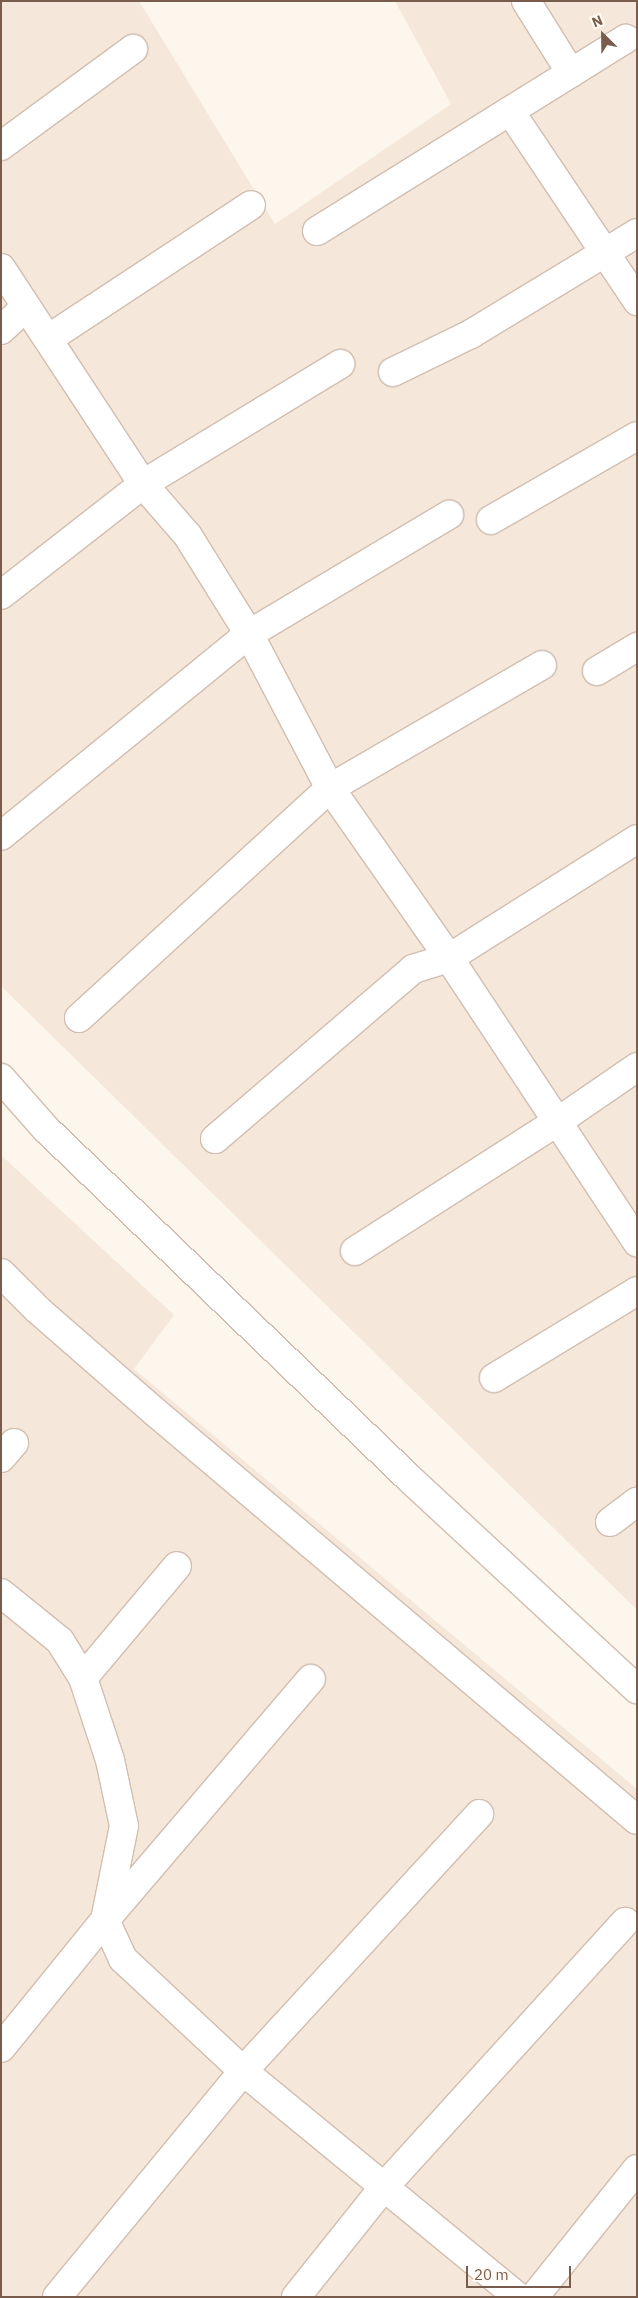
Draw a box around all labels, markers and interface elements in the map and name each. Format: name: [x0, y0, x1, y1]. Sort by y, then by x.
north arrow: [578, 10, 628, 60]
text: N: [589, 11, 605, 31]
scale bar: [468, 2256, 573, 2288]
text: 20 m: [474, 2265, 509, 2284]

